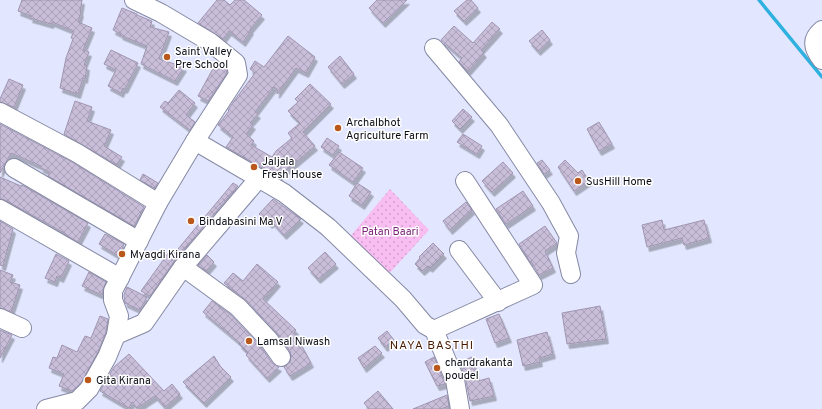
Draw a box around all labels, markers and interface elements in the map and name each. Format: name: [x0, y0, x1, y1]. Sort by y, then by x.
place label: Saint Valley Pre School: [175, 45, 232, 72]
marker: Saint Valley Pre School: [162, 52, 172, 62]
place label: Archalbhot Agriculture Farm: [346, 116, 429, 143]
marker: Archalbhot Agriculture Farm: [333, 123, 343, 133]
place label: Jaljala Fresh House: [262, 155, 322, 182]
marker: Jaljala Fresh House: [249, 162, 259, 172]
place label: SusHill Home: [586, 175, 652, 189]
marker: SusHill Home: [573, 176, 583, 186]
place label: Bindabasini Ma V: [199, 215, 283, 229]
marker: Bindabasini Ma V: [186, 216, 196, 226]
park label: Patan Baari: [361, 225, 419, 239]
place label: Myagdi Kirana: [130, 248, 200, 262]
marker: Myagdi Kirana: [117, 249, 127, 259]
place label: Lamsal Niwash: [257, 335, 330, 349]
marker: Lamsal Niwash: [244, 336, 254, 346]
district label: NAYA BASTHI: [390, 338, 474, 354]
place label: chandrakanta poudel: [445, 356, 513, 383]
marker: chandrakanta poudel: [432, 363, 442, 373]
place label: Gita Kirana: [96, 374, 151, 388]
marker: Gita Kirana: [83, 375, 93, 385]

